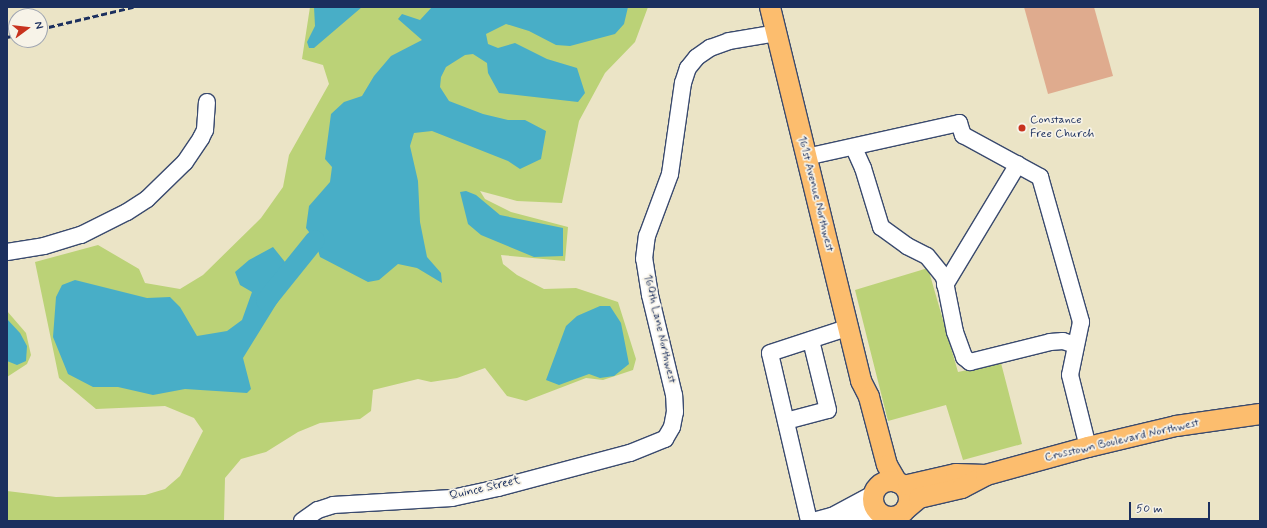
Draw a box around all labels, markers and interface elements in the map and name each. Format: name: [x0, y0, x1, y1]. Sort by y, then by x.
north arrow: [8, 8, 48, 48]
text: N: [31, 20, 46, 30]
place label: Constance Free Church: [1030, 114, 1093, 142]
marker: Constance Free Church: [1017, 123, 1027, 133]
street label: 161st Avenue Northwest: [794, 134, 836, 254]
street label: 160th Lane Northwest: [639, 273, 679, 385]
street label: Crosstown Boulevard Northwest: [1044, 416, 1200, 466]
street label: Quince Street: [448, 474, 522, 504]
scale bar: [1131, 494, 1212, 520]
text: 50 m: [1136, 501, 1163, 517]

